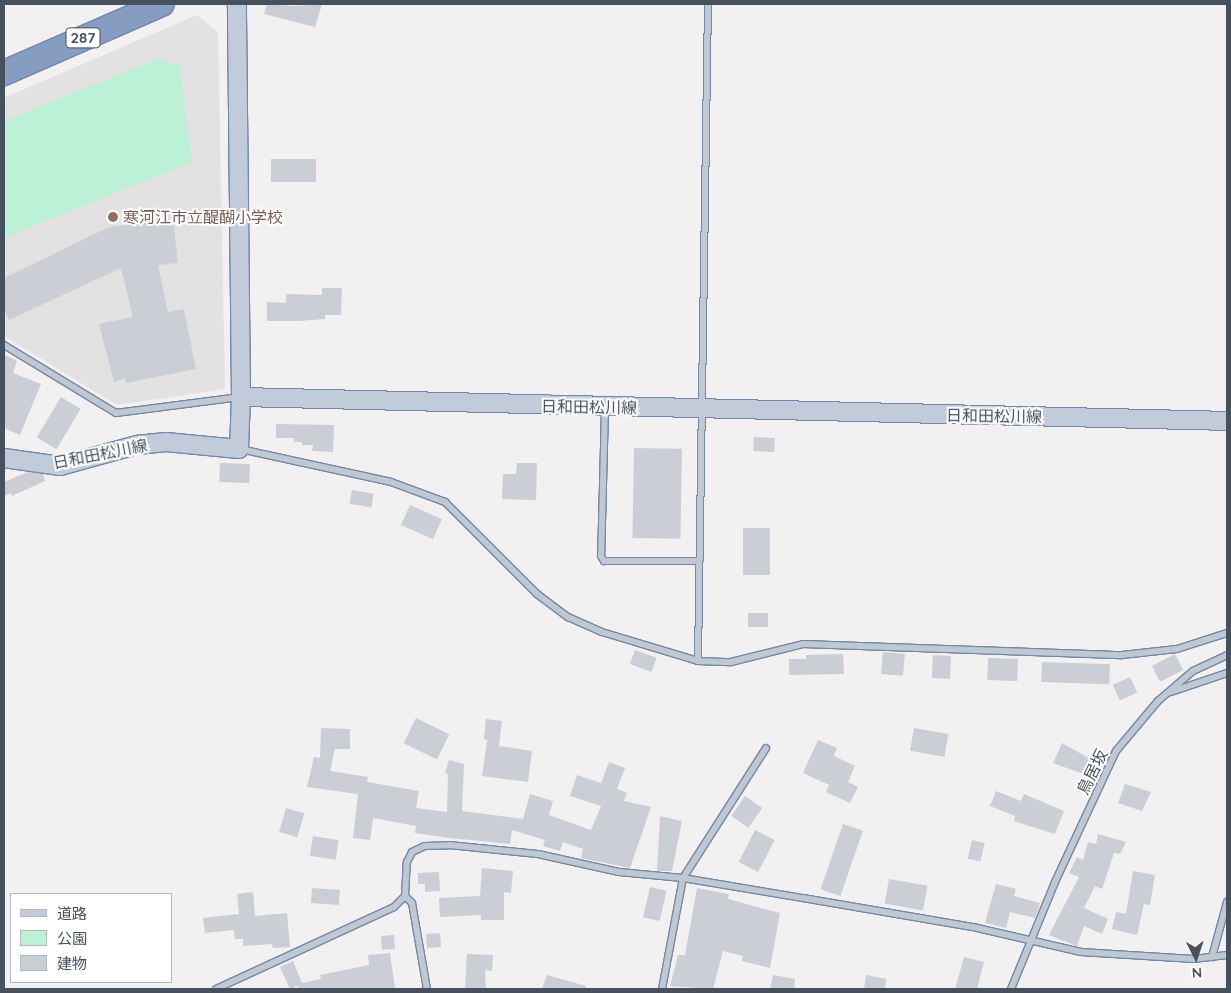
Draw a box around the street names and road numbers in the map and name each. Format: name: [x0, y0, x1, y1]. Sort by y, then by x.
road number: 287: [66, 26, 100, 50]
street label: 日和田松川線: [541, 397, 637, 417]
street label: 日和田松川線: [946, 406, 1042, 426]
street label: 日和田松川線: [51, 435, 149, 473]
street label: 鳥居坂: [1073, 746, 1111, 798]

